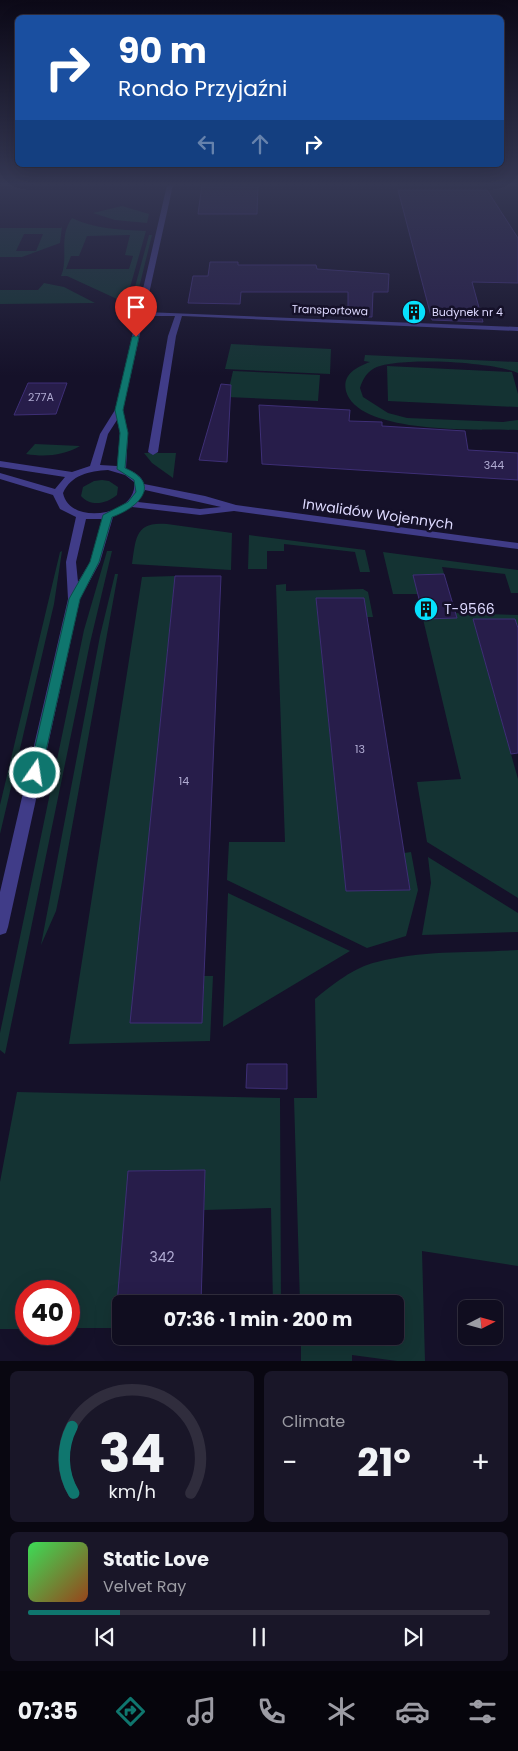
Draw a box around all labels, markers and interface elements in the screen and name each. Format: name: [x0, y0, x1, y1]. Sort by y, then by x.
text: 90 m: [118, 26, 207, 75]
icon: right: [35, 35, 100, 100]
text: Rondo Przyjaźni: [118, 73, 288, 104]
icon: left: [193, 130, 221, 158]
icon: ahead: [246, 130, 274, 158]
icon: right: [299, 130, 327, 158]
pin: [115, 286, 157, 337]
icon: arrive: [122, 293, 150, 321]
building icon: Budynek nr 4: [401, 299, 427, 325]
street label: Transportowa: [292, 301, 368, 319]
place label: Budynek nr 4: [432, 304, 503, 320]
house number: 277A: [28, 389, 54, 405]
house number: 344: [484, 457, 504, 473]
street label: Inwalidów Wojennych: [301, 494, 455, 534]
building icon: T-9566: [413, 596, 439, 622]
place label: T-9566: [444, 599, 495, 619]
house number: 13: [355, 741, 365, 757]
position arrow: [8, 746, 60, 798]
house number: 14: [179, 773, 189, 789]
house number: 342: [149, 1247, 175, 1267]
speed limit sign: 40: [15, 1280, 80, 1345]
north arrow: [458, 1300, 502, 1345]
map controls: [458, 1300, 503, 1345]
text: 07:36 · 1 min · 200 m: [164, 1306, 352, 1333]
text: Climate: [282, 1410, 345, 1433]
text: 34: [99, 1417, 165, 1490]
text: 21°: [357, 1436, 411, 1489]
text: −: [282, 1443, 297, 1482]
text: +: [471, 1443, 490, 1482]
text: km/h: [108, 1479, 156, 1504]
text: Static Love: [103, 1546, 209, 1573]
text: Velvet Ray: [103, 1575, 186, 1598]
icon: previous: [91, 1623, 119, 1651]
icon: pause: [245, 1623, 273, 1651]
icon: next: [399, 1623, 427, 1651]
icon: directions: [113, 1694, 148, 1729]
icon: music: [184, 1694, 219, 1729]
icon: phone: [254, 1694, 289, 1729]
icon: climate: [324, 1694, 359, 1729]
icon: car: [395, 1694, 430, 1729]
icon: filters: [465, 1694, 500, 1729]
text: 07:35: [18, 1696, 78, 1727]

